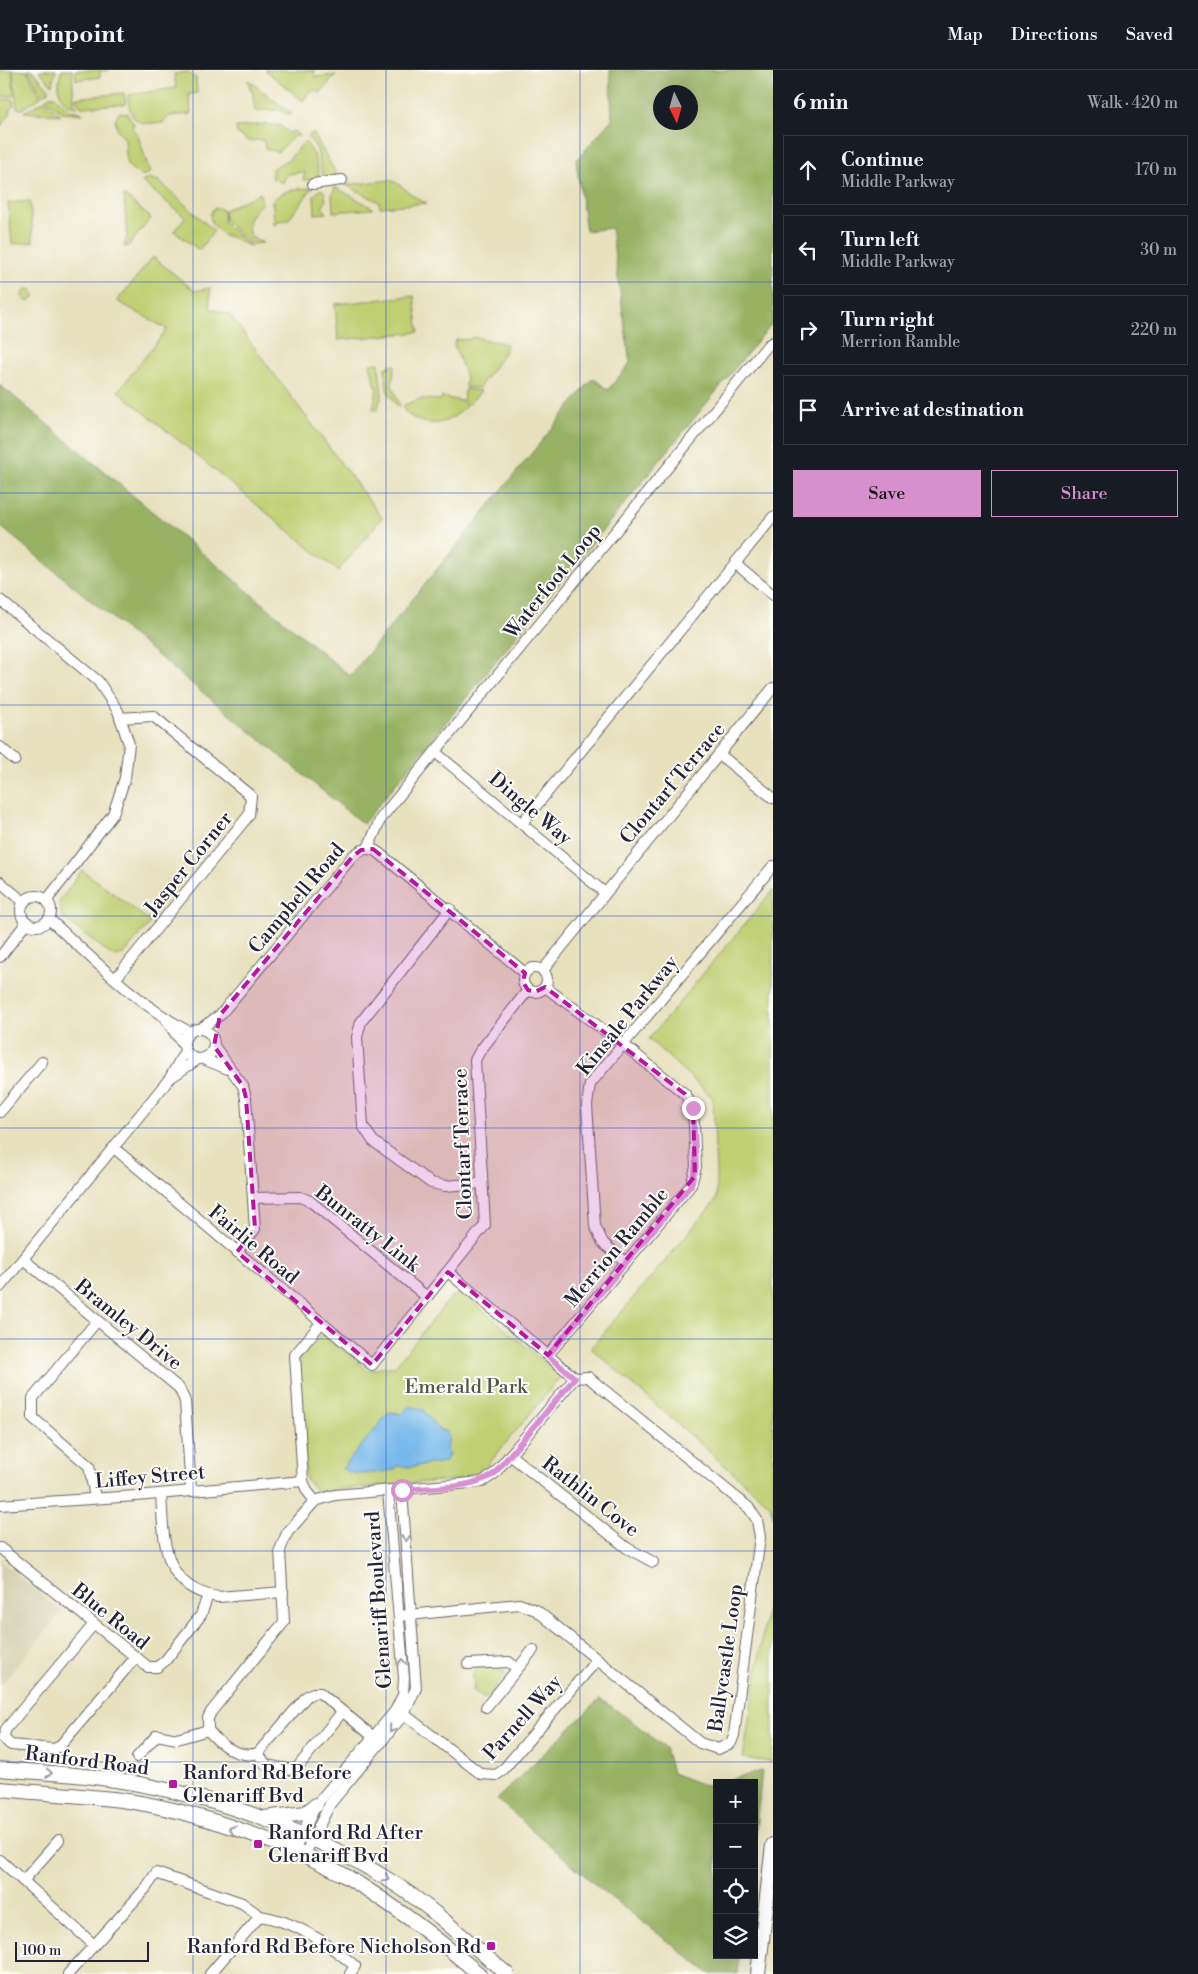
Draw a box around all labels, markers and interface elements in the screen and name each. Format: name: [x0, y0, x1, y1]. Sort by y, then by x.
text: Pinpoint: [25, 20, 124, 50]
text: Map: [947, 23, 983, 46]
text: Directions: [1011, 23, 1098, 46]
text: Saved: [1126, 23, 1173, 46]
north arrow: [653, 85, 698, 130]
text: 6 min: [793, 90, 848, 116]
text: Walk · 420 m: [1088, 93, 1178, 113]
text: Continue: [841, 148, 924, 172]
icon: ahead: [794, 156, 822, 184]
text: 170 m: [1135, 160, 1177, 180]
text: Middle Parkway: [841, 172, 955, 192]
text: Turn left: [841, 228, 920, 252]
icon: left: [794, 236, 822, 264]
text: 30 m: [1140, 240, 1177, 260]
text: Middle Parkway: [841, 252, 955, 272]
text: Turn right: [841, 308, 934, 332]
icon: right: [794, 316, 822, 344]
text: 220 m: [1131, 320, 1177, 340]
text: Merrion Ramble: [841, 332, 960, 352]
icon: arrive: [794, 396, 822, 424]
text: Arrive at destination: [841, 398, 1024, 422]
button: Save: [793, 470, 981, 517]
button: Share: [991, 470, 1178, 517]
street label: Waterfoot Loop: [499, 519, 607, 645]
street label: Clontarf Terrace: [615, 718, 731, 850]
street label: Dingle Way: [483, 767, 577, 851]
street label: Jasper Corner: [139, 807, 239, 922]
street label: Campbell Road: [244, 838, 351, 959]
street label: Kinsale Parkway: [572, 951, 684, 1081]
street label: Clontarf Terrace: [448, 1068, 479, 1220]
route end: [682, 1097, 705, 1120]
street label: Bunratty Link: [309, 1180, 426, 1279]
street label: Merrion Ramble: [560, 1183, 675, 1313]
street label: Fairlie Road: [203, 1200, 304, 1290]
street label: Bramley Drive: [69, 1274, 187, 1376]
park label: Emerald Park: [404, 1375, 529, 1400]
street label: Rathlin Cove: [536, 1451, 644, 1543]
street label: Liffey Street: [94, 1460, 206, 1495]
route start: [391, 1479, 414, 1502]
street label: Glenariff Boulevard: [361, 1510, 398, 1690]
one-way arrow: [400, 1535, 411, 1543]
street label: Blue Road: [66, 1578, 154, 1656]
street label: Ballycastle Loop: [704, 1583, 749, 1735]
one-way arrow: [397, 1658, 408, 1666]
street label: Parnell Way: [478, 1670, 568, 1766]
one-way arrow: [389, 1723, 398, 1732]
street label: Ranford Road: [23, 1741, 151, 1782]
place label: Ranford Rd Before Glenariff Bvd: [183, 1761, 352, 1809]
one-way arrow: [45, 1767, 53, 1778]
marker: Ranford Rd Before Glenariff Bvd: [167, 1778, 179, 1790]
map controls: [713, 1779, 758, 1959]
button: +: [713, 1779, 758, 1824]
place label: Ranford Rd After Glenariff Bvd: [268, 1821, 423, 1869]
button: −: [713, 1824, 758, 1869]
one-way arrow: [228, 1825, 237, 1835]
marker: Ranford Rd After Glenariff Bvd: [252, 1838, 264, 1850]
button: locate: [713, 1869, 758, 1914]
one-way arrow: [381, 1872, 390, 1882]
button: layers: [713, 1914, 758, 1959]
place label: Ranford Rd Before Nicholson Rd: [187, 1935, 482, 1960]
scale bar: [15, 1939, 149, 1962]
marker: Ranford Rd Before Nicholson Rd: [485, 1940, 497, 1952]
text: 100 m: [22, 1942, 61, 1960]

